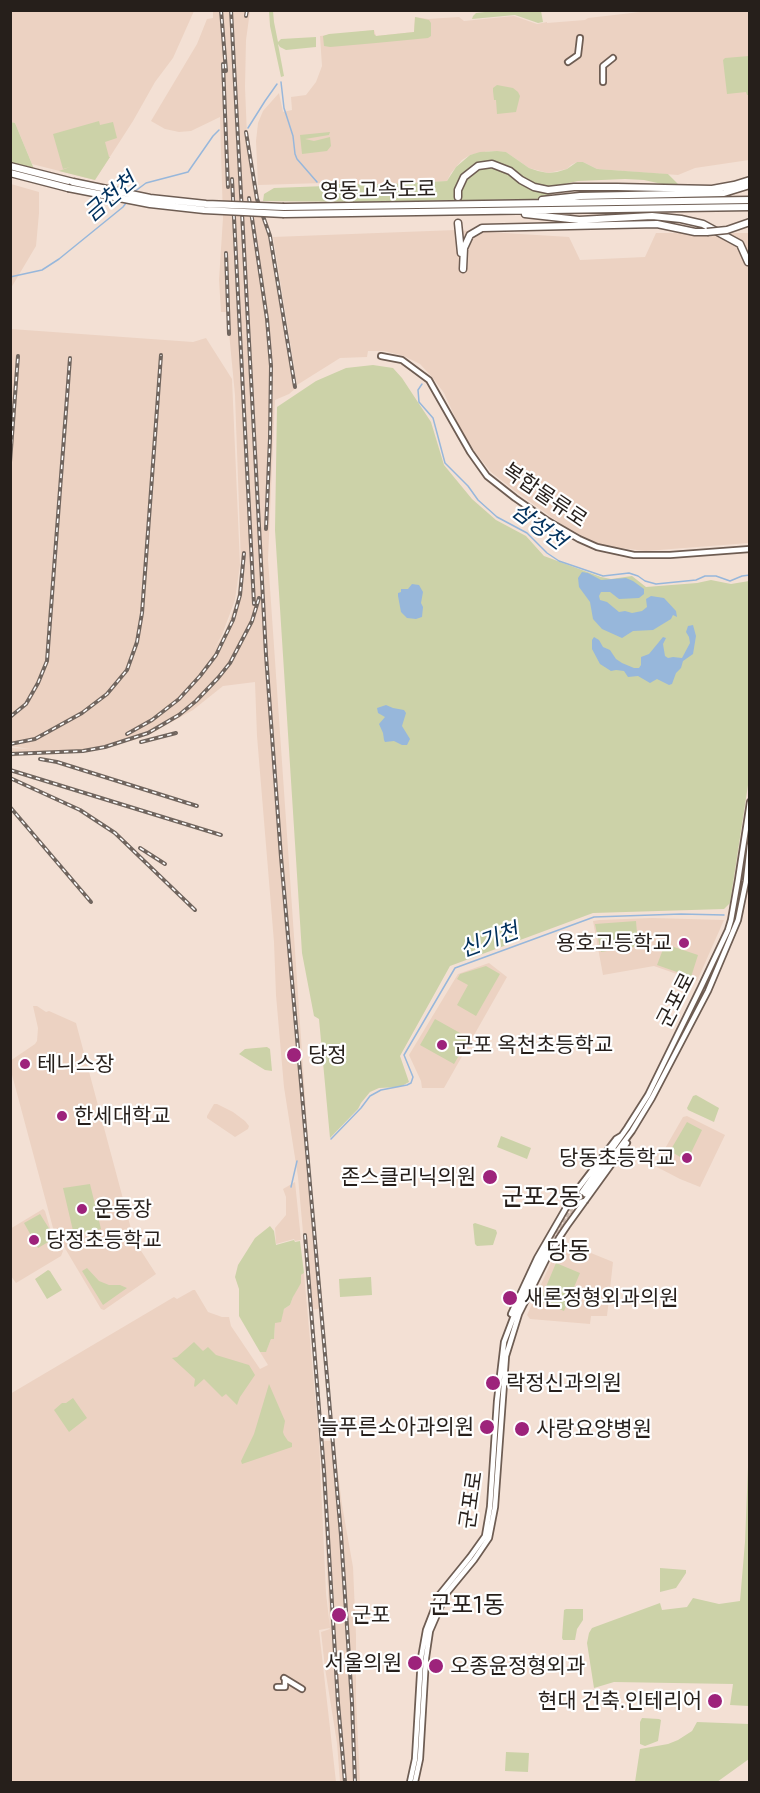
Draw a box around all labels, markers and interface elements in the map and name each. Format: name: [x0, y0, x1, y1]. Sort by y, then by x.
water label: 금천천: [78, 167, 142, 227]
street label: 영동고속도로: [320, 176, 436, 204]
street label: 복합물류로: [498, 458, 592, 532]
water label: 삼성천: [507, 497, 571, 555]
water label: 신기천: [456, 917, 522, 963]
place label: 용호고등학교: [556, 930, 672, 956]
marker: 용호고등학교: [677, 936, 691, 950]
street label: 군포로: [652, 968, 700, 1032]
place label: 군포 옥천초등학교: [454, 1032, 613, 1058]
marker: 군포 옥천초등학교: [435, 1038, 449, 1052]
place label: 당정: [308, 1042, 347, 1068]
marker: 당정: [285, 1046, 303, 1064]
place label: 테니스장: [37, 1051, 114, 1077]
marker: 테니스장: [18, 1057, 32, 1071]
place label: 한세대학교: [74, 1103, 171, 1129]
marker: 한세대학교: [55, 1109, 69, 1123]
place label: 당동초등학교: [559, 1145, 675, 1171]
marker: 당동초등학교: [680, 1151, 694, 1165]
place label: 존스클리닉의원: [341, 1164, 476, 1190]
marker: 존스클리닉의원: [481, 1168, 499, 1186]
district label: 군포2동: [501, 1183, 581, 1211]
place label: 운동장: [94, 1196, 152, 1222]
marker: 운동장: [75, 1202, 89, 1216]
place label: 당정초등학교: [46, 1227, 162, 1253]
marker: 당정초등학교: [27, 1233, 41, 1247]
district label: 당동: [546, 1237, 590, 1265]
place label: 새론정형외과의원: [524, 1285, 679, 1311]
marker: 새론정형외과의원: [501, 1289, 519, 1307]
place label: 락정신과의원: [506, 1370, 622, 1396]
marker: 락정신과의원: [484, 1374, 502, 1392]
place label: 늘푸른소아과의원: [319, 1414, 474, 1440]
place label: 사랑요양병원: [536, 1416, 652, 1442]
marker: 늘푸른소아과의원: [478, 1418, 496, 1436]
marker: 사랑요양병원: [513, 1420, 531, 1438]
street label: 군포로: [454, 1470, 488, 1530]
district label: 군포1동: [429, 1591, 505, 1619]
place label: 군포: [352, 1602, 391, 1628]
marker: 군포: [330, 1606, 348, 1624]
place label: 서울의원: [325, 1650, 402, 1676]
place label: 오종윤정형외과: [450, 1653, 585, 1679]
marker: 서울의원: [406, 1654, 424, 1672]
marker: 오종윤정형외과: [427, 1657, 445, 1675]
place label: 현대 건축.인테리어: [538, 1688, 702, 1714]
marker: 현대 건축.인테리어: [706, 1692, 724, 1710]

